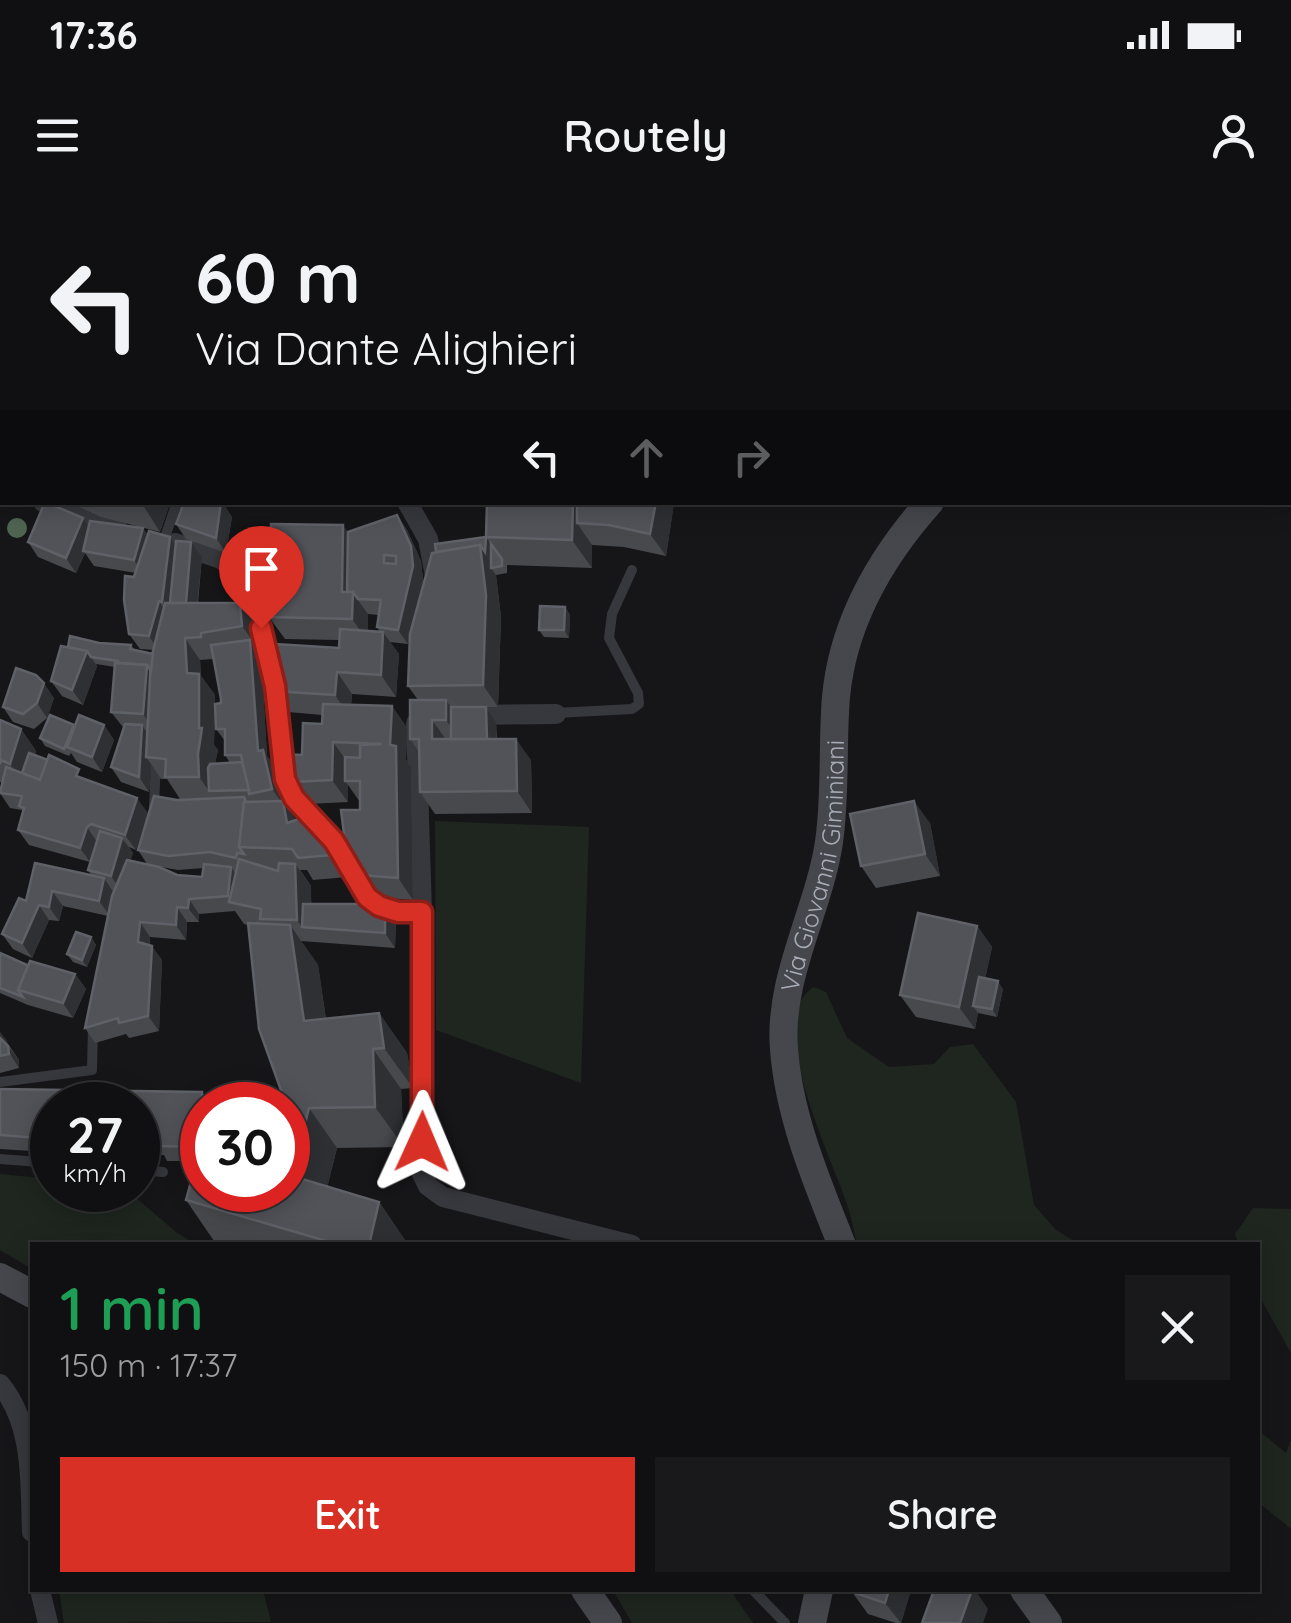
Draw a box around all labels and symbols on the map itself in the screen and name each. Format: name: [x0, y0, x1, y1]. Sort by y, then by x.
pin: [219, 526, 304, 629]
street label: Via Giovanni Giminiani: [773, 740, 850, 994]
speed limit sign: 30: [180, 1082, 310, 1212]
position arrow: [370, 1090, 474, 1194]

